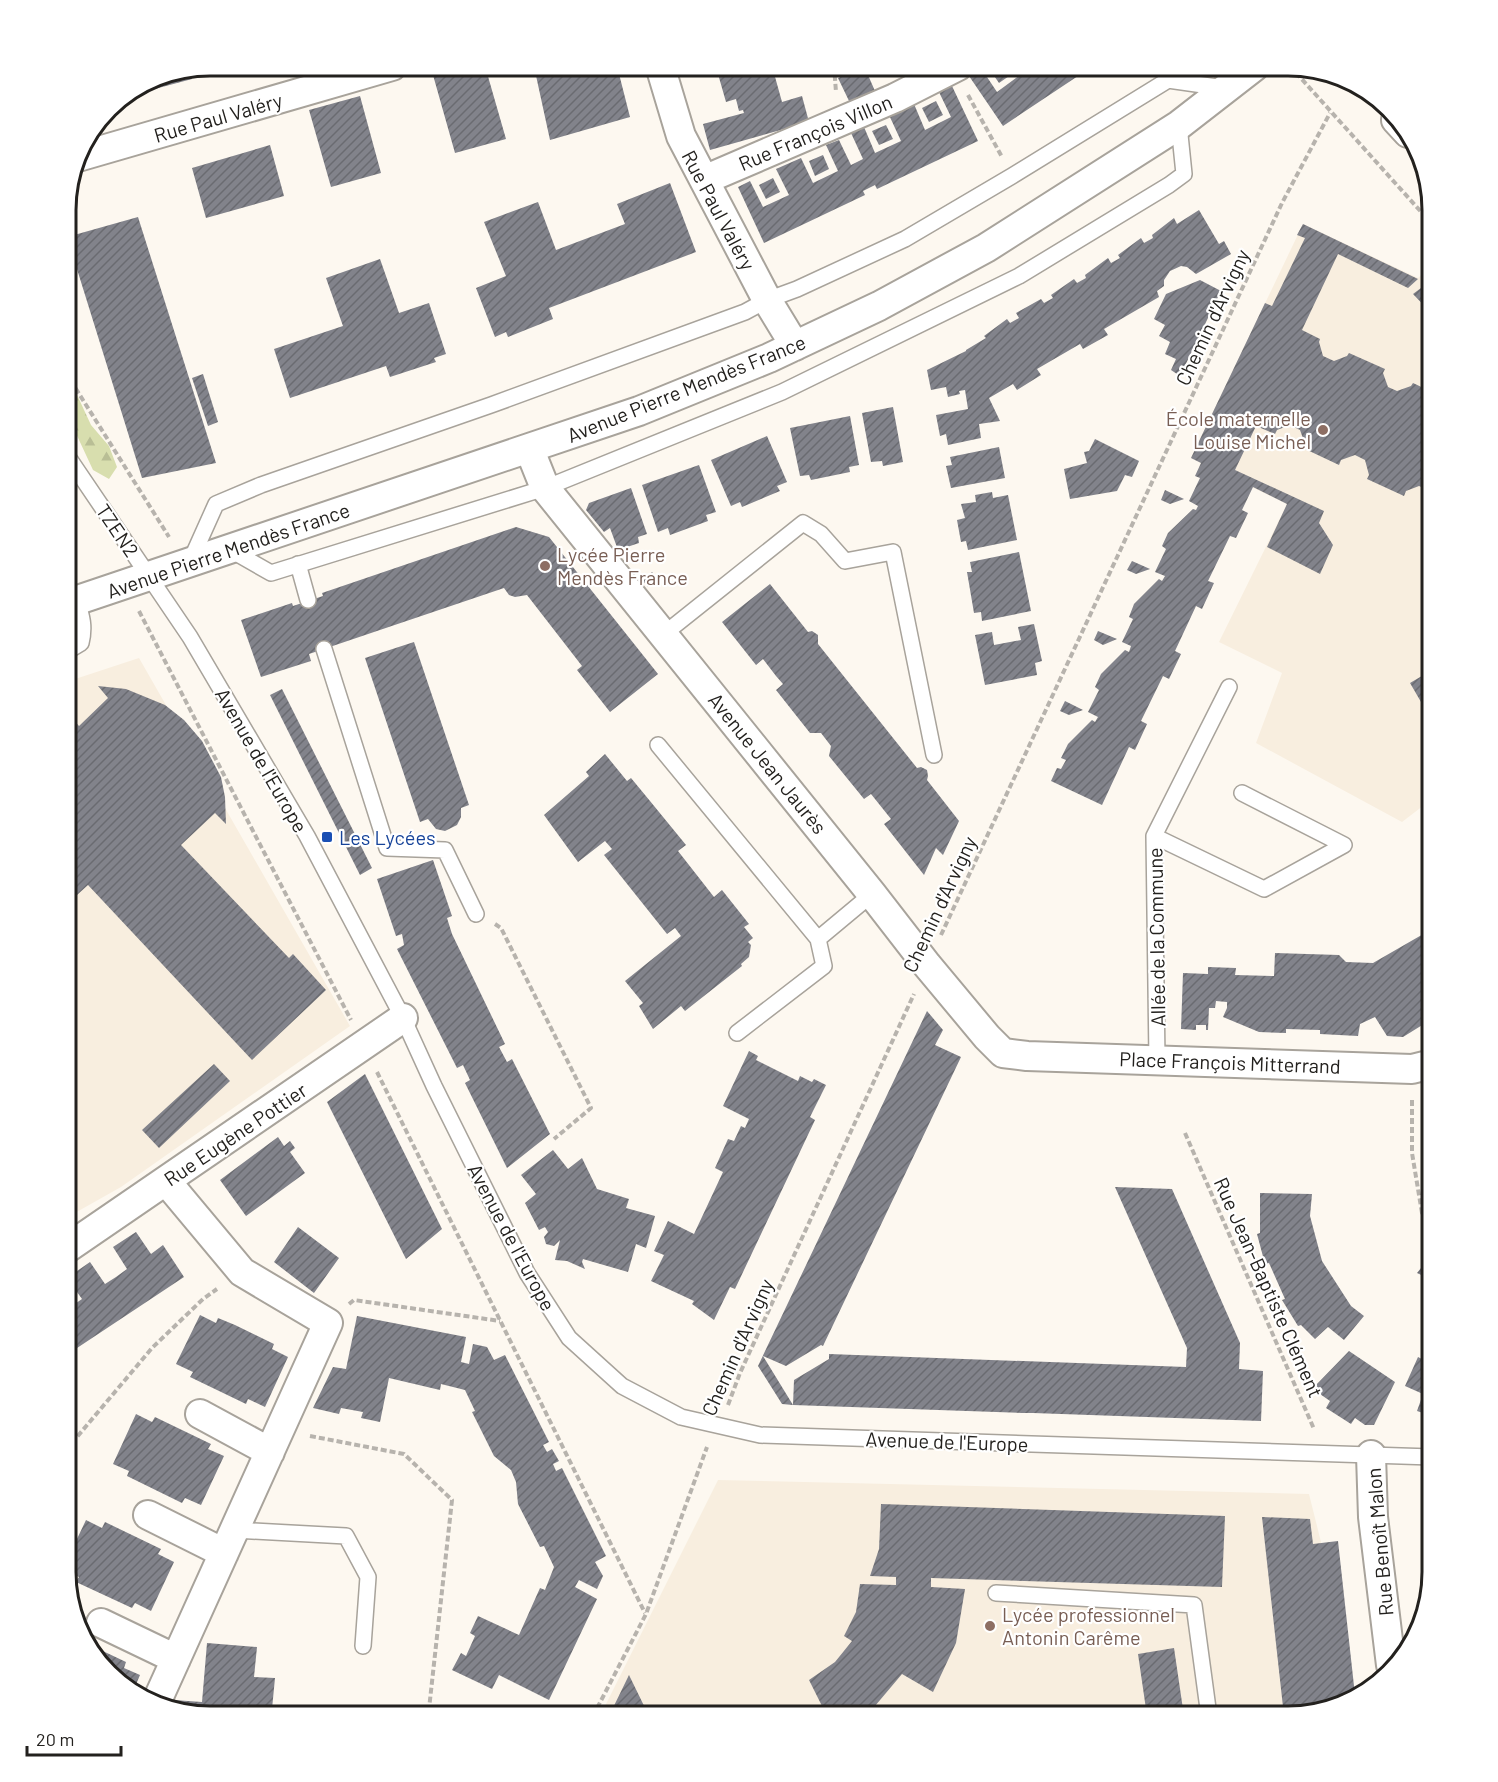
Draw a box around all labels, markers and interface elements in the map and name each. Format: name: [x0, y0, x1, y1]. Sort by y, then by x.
street label: Rue Paul Valéry: [151, 87, 285, 147]
street label: Rue François Villon: [735, 89, 895, 175]
street label: Rue Paul Valéry: [677, 146, 761, 274]
street label: Chemin d'Arvigny: [1170, 245, 1254, 389]
street label: Avenue Pierre Mendès France: [563, 329, 809, 447]
place label: École maternelle Louise Michel: [1166, 406, 1311, 453]
marker: École maternelle Louise Michel: [1316, 423, 1330, 437]
street label: Avenue Pierre Mendès France: [103, 497, 353, 603]
street label: TZEN2: [92, 499, 144, 561]
place label: Lycée Pierre Mendès France: [557, 542, 688, 589]
marker: Lycée Pierre Mendès France: [538, 559, 552, 573]
street label: Avenue de l'Europe: [211, 683, 313, 837]
street label: Avenue Jean Jaurès: [704, 688, 832, 838]
place label: Les Lycées: [339, 825, 436, 849]
marker: Les Lycées: [320, 830, 334, 844]
street label: Chemin d'Arvigny: [897, 832, 981, 976]
street label: Allée de la Commune: [1142, 847, 1170, 1027]
street label: Place François Mitterrand: [1119, 1046, 1341, 1078]
street label: Rue Eugène Pottier: [159, 1077, 311, 1191]
street label: Avenue de l'Europe: [463, 1159, 561, 1315]
street label: Rue Jean-Baptiste Clément: [1210, 1173, 1328, 1401]
street label: Chemin d'Arvigny: [696, 1275, 778, 1419]
street label: Avenue de l'Europe: [865, 1426, 1029, 1456]
street label: Rue Benoît Malon: [1361, 1467, 1397, 1617]
place label: Lycée professionnel Antonin Carême: [1002, 1602, 1175, 1649]
marker: Lycée professionnel Antonin Carême: [983, 1619, 997, 1633]
scale bar: [27, 1719, 122, 1757]
text: 20 m: [36, 1728, 74, 1750]

